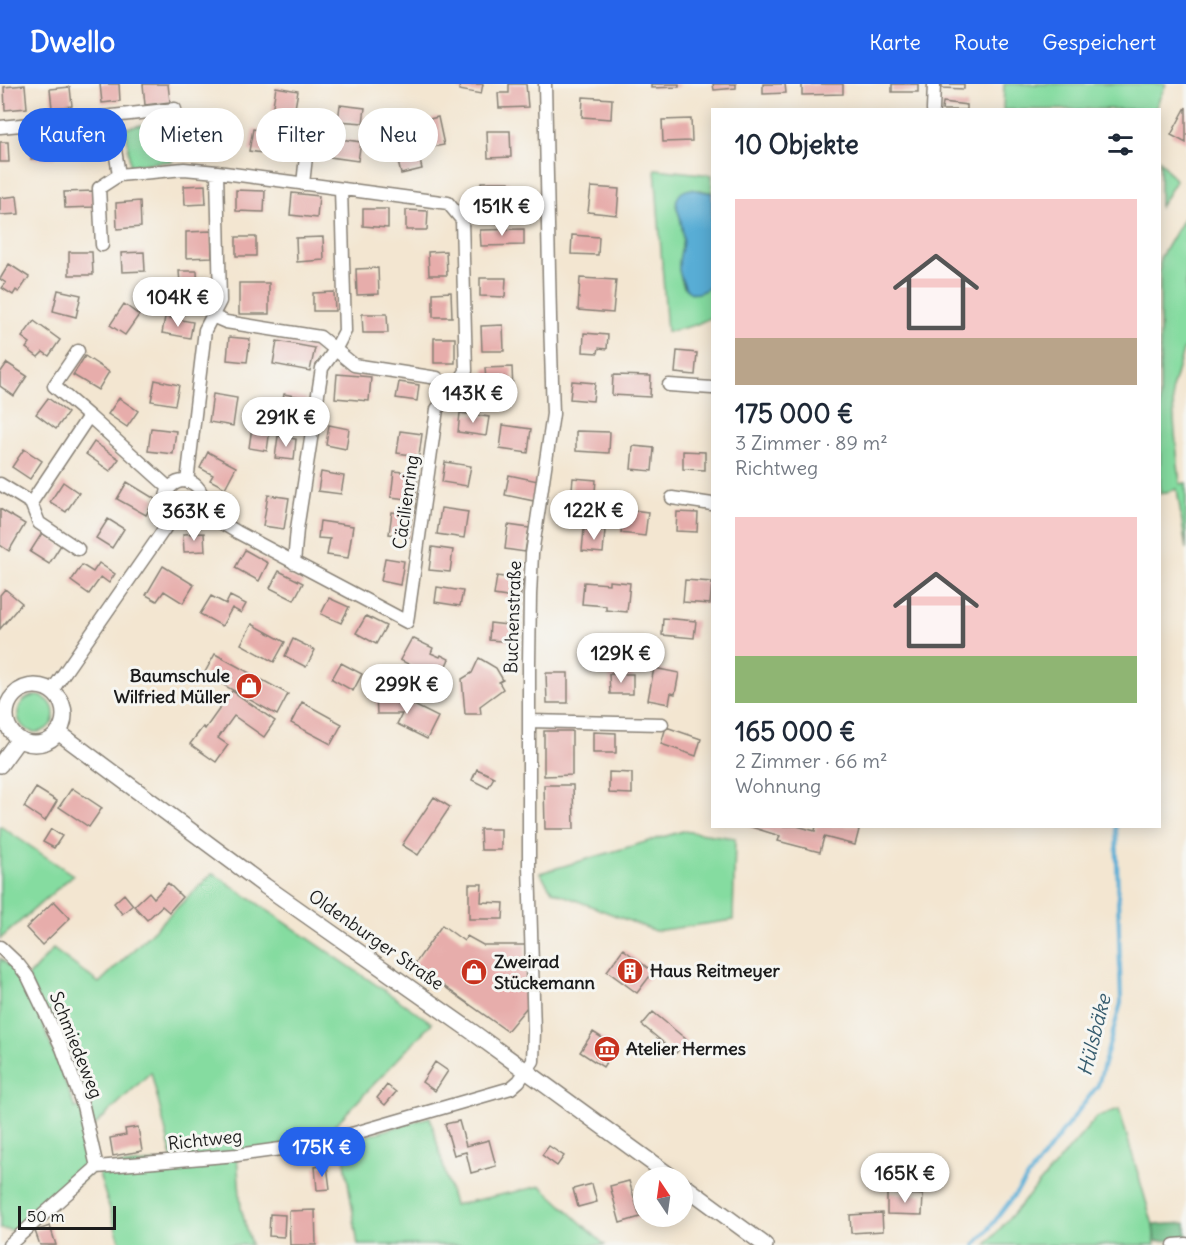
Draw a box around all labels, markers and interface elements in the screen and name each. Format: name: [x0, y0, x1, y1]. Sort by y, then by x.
text: Dwello: [30, 24, 115, 60]
text: Karte: [869, 29, 921, 56]
text: Route: [954, 29, 1009, 56]
text: Gespeichert: [1042, 29, 1156, 56]
chip: Kaufen: [18, 108, 127, 162]
chip: Mieten: [139, 108, 244, 162]
chip: Filter: [256, 108, 346, 162]
chip: Neu: [358, 108, 438, 162]
text: 10 Objekte: [735, 128, 859, 161]
icon: filters: [1104, 128, 1137, 161]
pin: 151K €: [453, 186, 551, 237]
text: 151K €: [473, 193, 531, 218]
icon: home: [882, 238, 990, 346]
pin: 104K €: [129, 277, 227, 328]
text: 104K €: [147, 284, 209, 309]
pin: 143K €: [424, 373, 522, 424]
text: 143K €: [443, 380, 503, 405]
pin: 291K €: [237, 397, 335, 448]
text: 175 000 €: [735, 397, 853, 430]
text: 291K €: [256, 404, 316, 429]
text: 3 Zimmer · 89 m²: [735, 430, 888, 455]
street label: Cäcilienring: [387, 453, 424, 551]
text: Richtweg: [735, 455, 818, 480]
pin: 122K €: [545, 490, 643, 541]
pin: 363K €: [145, 491, 243, 542]
text: 122K €: [564, 497, 624, 522]
text: 363K €: [162, 498, 226, 523]
icon: home: [882, 556, 990, 664]
street label: Buchenstraße: [499, 560, 526, 674]
pin: 129K €: [572, 633, 670, 684]
text: 129K €: [591, 640, 651, 665]
place label: Baumschule Wilfried Müller: [114, 664, 231, 708]
pin: 299K €: [358, 664, 456, 715]
shop icon: Baumschule Wilfried Müller: [234, 671, 264, 701]
text: 299K €: [375, 671, 439, 696]
text: 165 000 €: [735, 715, 856, 748]
text: 2 Zimmer · 66 m²: [735, 748, 887, 773]
text: Wohnung: [735, 773, 821, 798]
street label: Oldenburger Straße: [304, 884, 449, 995]
place label: Zweirad Stückemann: [494, 950, 596, 994]
building icon: Haus Reitmeyer: [615, 956, 645, 986]
shop icon: Zweirad Stückemann: [459, 957, 489, 987]
place label: Haus Reitmeyer: [650, 959, 780, 982]
street label: Schmiedeweg: [45, 988, 108, 1102]
water label: Hülsbäke: [1071, 990, 1116, 1078]
museum icon: Atelier Hermes: [592, 1034, 622, 1064]
place label: Atelier Hermes: [626, 1037, 746, 1060]
street label: Richtweg: [167, 1124, 243, 1155]
pin: 175K €: [273, 1127, 371, 1178]
text: 175K €: [292, 1134, 352, 1159]
pin: 165K €: [856, 1153, 954, 1204]
text: 165K €: [875, 1160, 935, 1185]
north arrow: [633, 1167, 693, 1227]
map controls: [633, 1167, 693, 1227]
scale bar: [18, 1203, 116, 1230]
text: 50 m: [27, 1206, 65, 1226]

